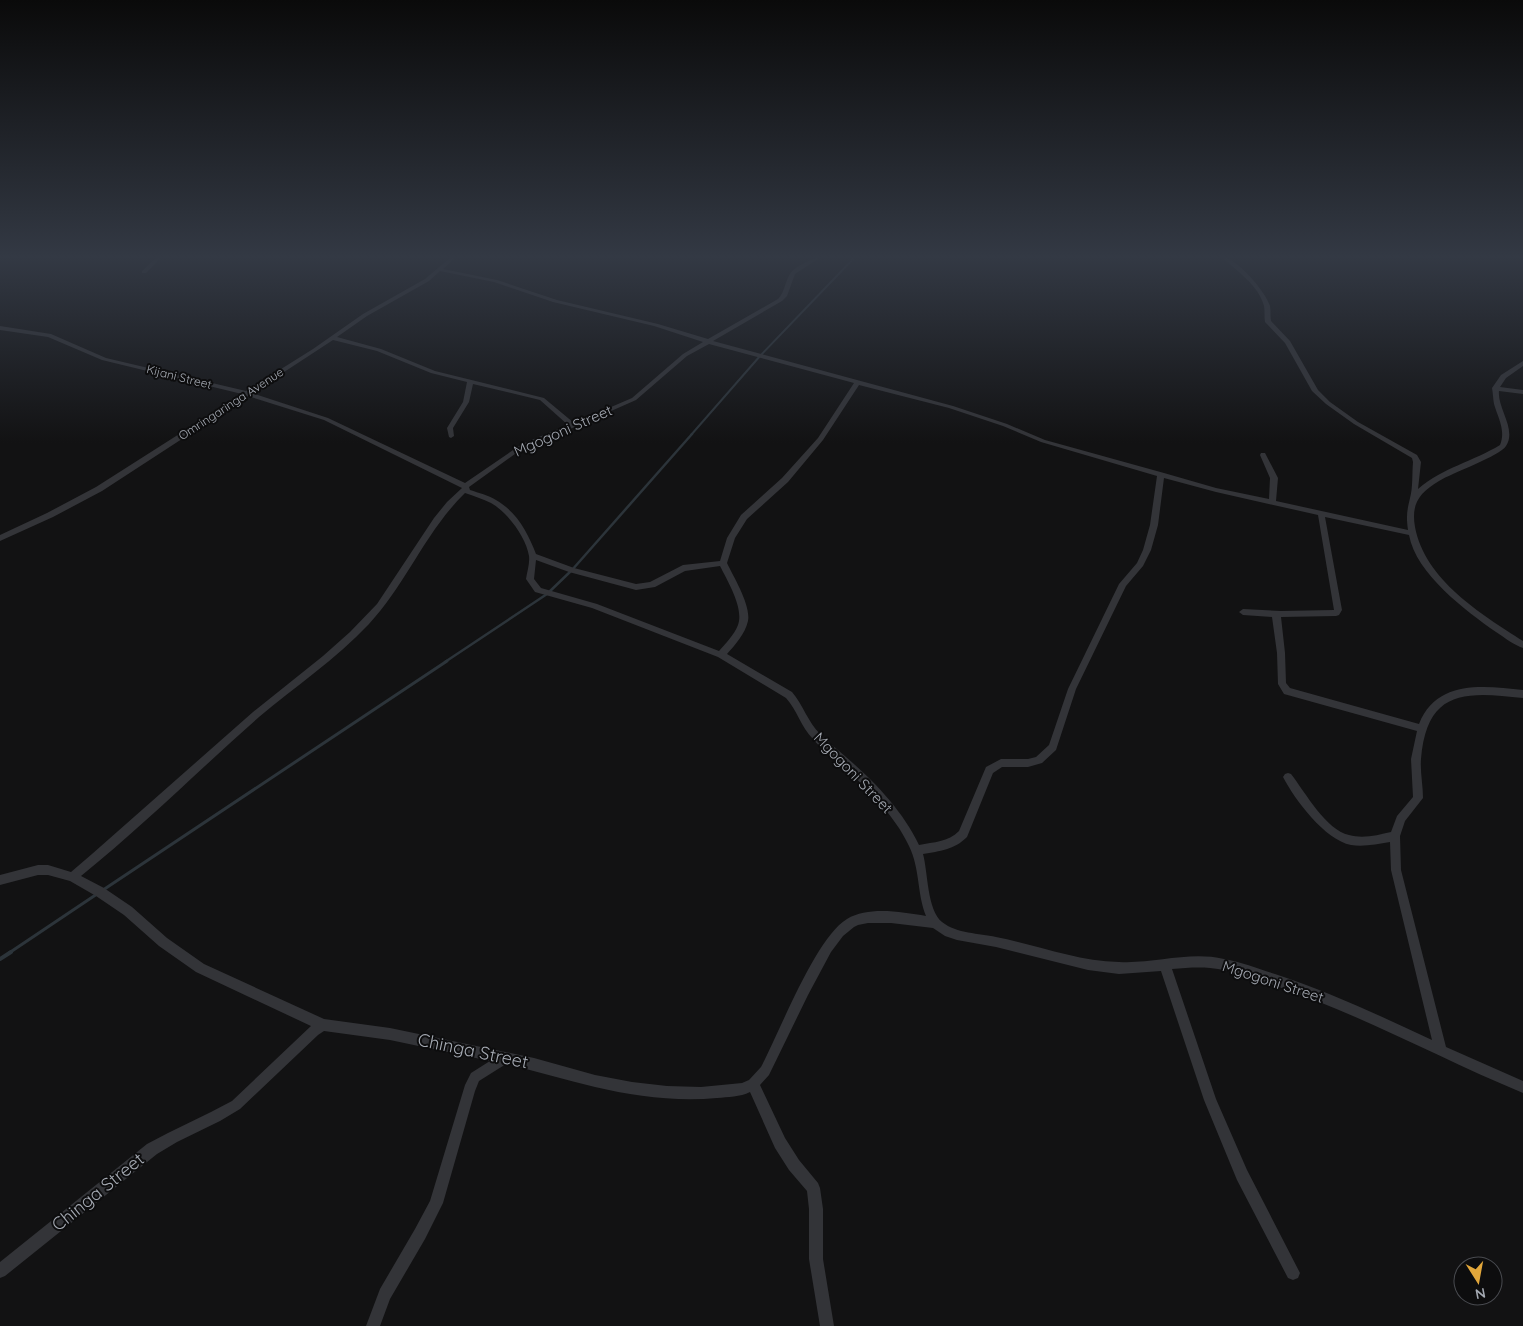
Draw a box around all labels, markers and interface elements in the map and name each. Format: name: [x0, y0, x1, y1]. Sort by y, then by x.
street label: Kijani Street: [145, 361, 213, 392]
street label: Omringaringa Avenue: [175, 364, 286, 443]
street label: Mgogoni Street: [511, 400, 615, 461]
street label: Mgogoni Street: [810, 728, 897, 817]
street label: Mgogoni Street: [1220, 956, 1326, 1007]
street label: Chinga Street: [416, 1028, 530, 1073]
street label: Chinga Street: [47, 1147, 149, 1236]
north arrow: [1453, 1256, 1503, 1306]
text: N: [1474, 1284, 1487, 1304]

